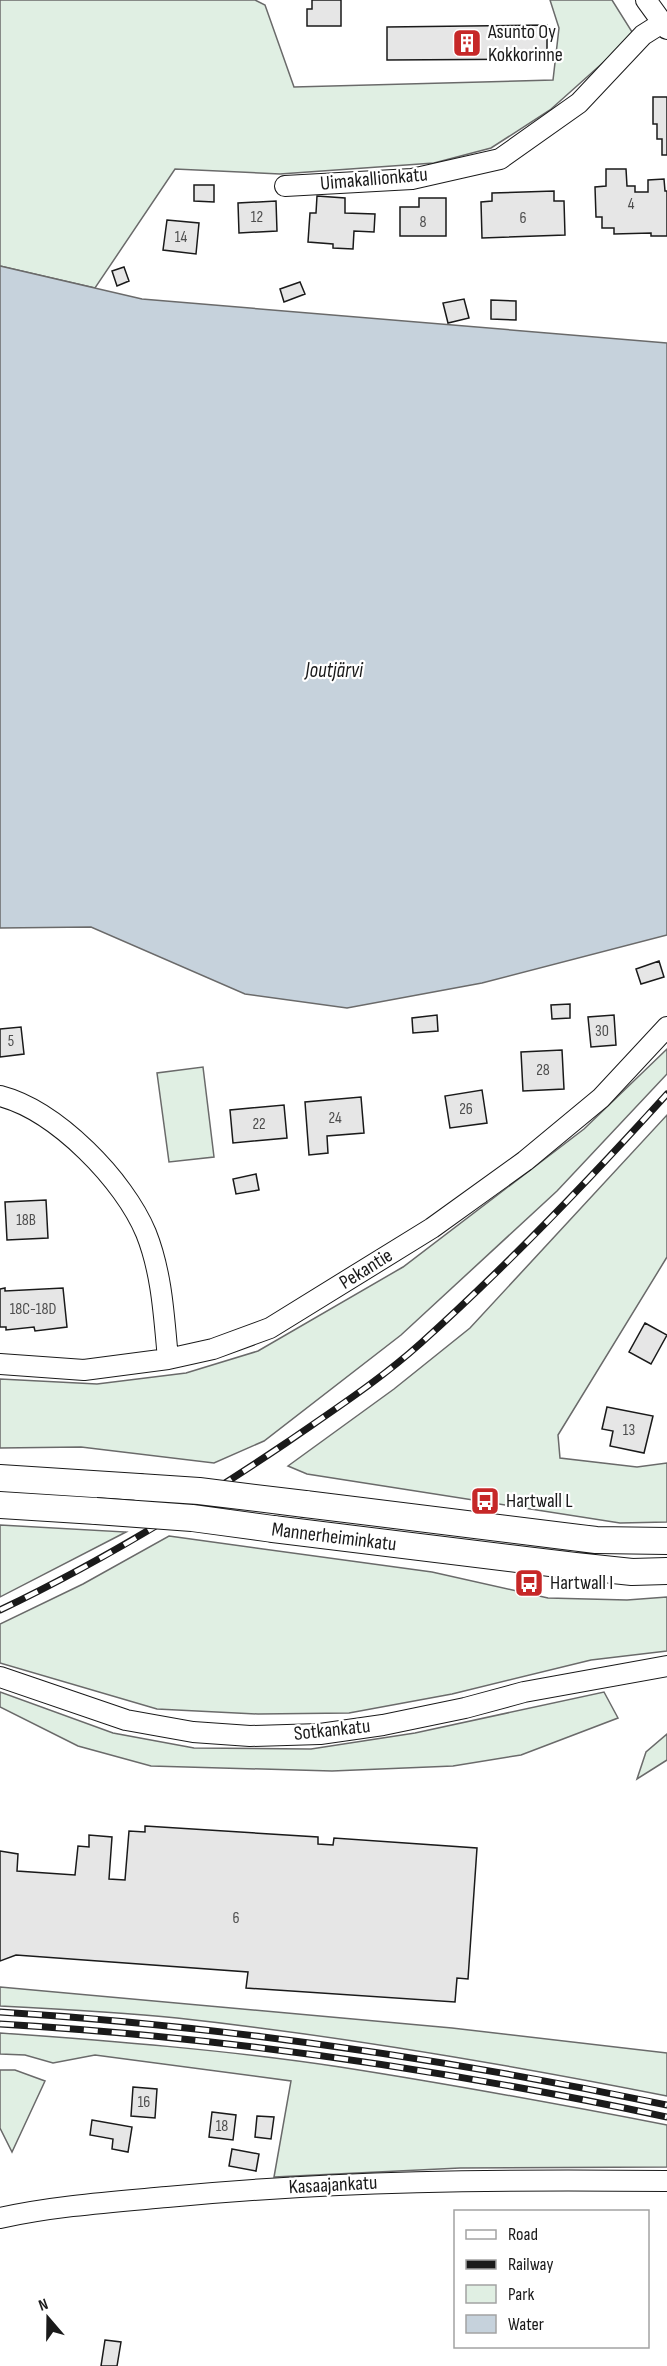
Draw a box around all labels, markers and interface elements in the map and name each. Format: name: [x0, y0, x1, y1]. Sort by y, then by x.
place label: Asunto Oy Kokkorinne: [487, 20, 563, 67]
building icon: Asunto Oy Kokkorinne: [451, 27, 483, 59]
street label: Uimakallionkatu: [319, 162, 429, 196]
house number: 4: [628, 195, 635, 214]
house number: 12: [251, 208, 263, 227]
house number: 6: [519, 209, 527, 228]
house number: 8: [419, 213, 427, 232]
house number: 14: [175, 228, 187, 247]
water label: Joutjärvi: [303, 658, 364, 683]
house number: 30: [595, 1022, 609, 1041]
house number: 5: [8, 1032, 14, 1051]
house number: 28: [536, 1061, 550, 1080]
house number: 26: [459, 1100, 473, 1119]
house number: 24: [328, 1109, 342, 1128]
house number: 22: [252, 1115, 266, 1134]
house number: 18B: [16, 1211, 36, 1230]
street label: Pekantie: [335, 1243, 397, 1295]
house number: 18C-18D: [10, 1300, 56, 1319]
house number: 13: [623, 1421, 635, 1440]
bus stop icon: Hartwall L: [469, 1485, 501, 1517]
place label: Hartwall L: [506, 1489, 573, 1513]
street label: Mannerheiminkatu: [270, 1517, 398, 1557]
bus stop icon: Hartwall I: [513, 1567, 545, 1599]
place label: Hartwall I: [550, 1571, 613, 1595]
street label: Sotkankatu: [293, 1714, 371, 1746]
house number: 6: [232, 1909, 240, 1928]
house number: 16: [138, 2093, 150, 2112]
house number: 18: [216, 2117, 228, 2136]
street label: Kasaajankatu: [288, 2171, 378, 2199]
legend: [454, 2210, 649, 2348]
text: Road: [508, 2224, 538, 2245]
text: Railway: [508, 2254, 553, 2275]
text: Park: [508, 2284, 534, 2305]
north arrow: [18, 2288, 78, 2348]
text: N: [36, 2295, 51, 2316]
text: Water: [508, 2314, 544, 2335]

